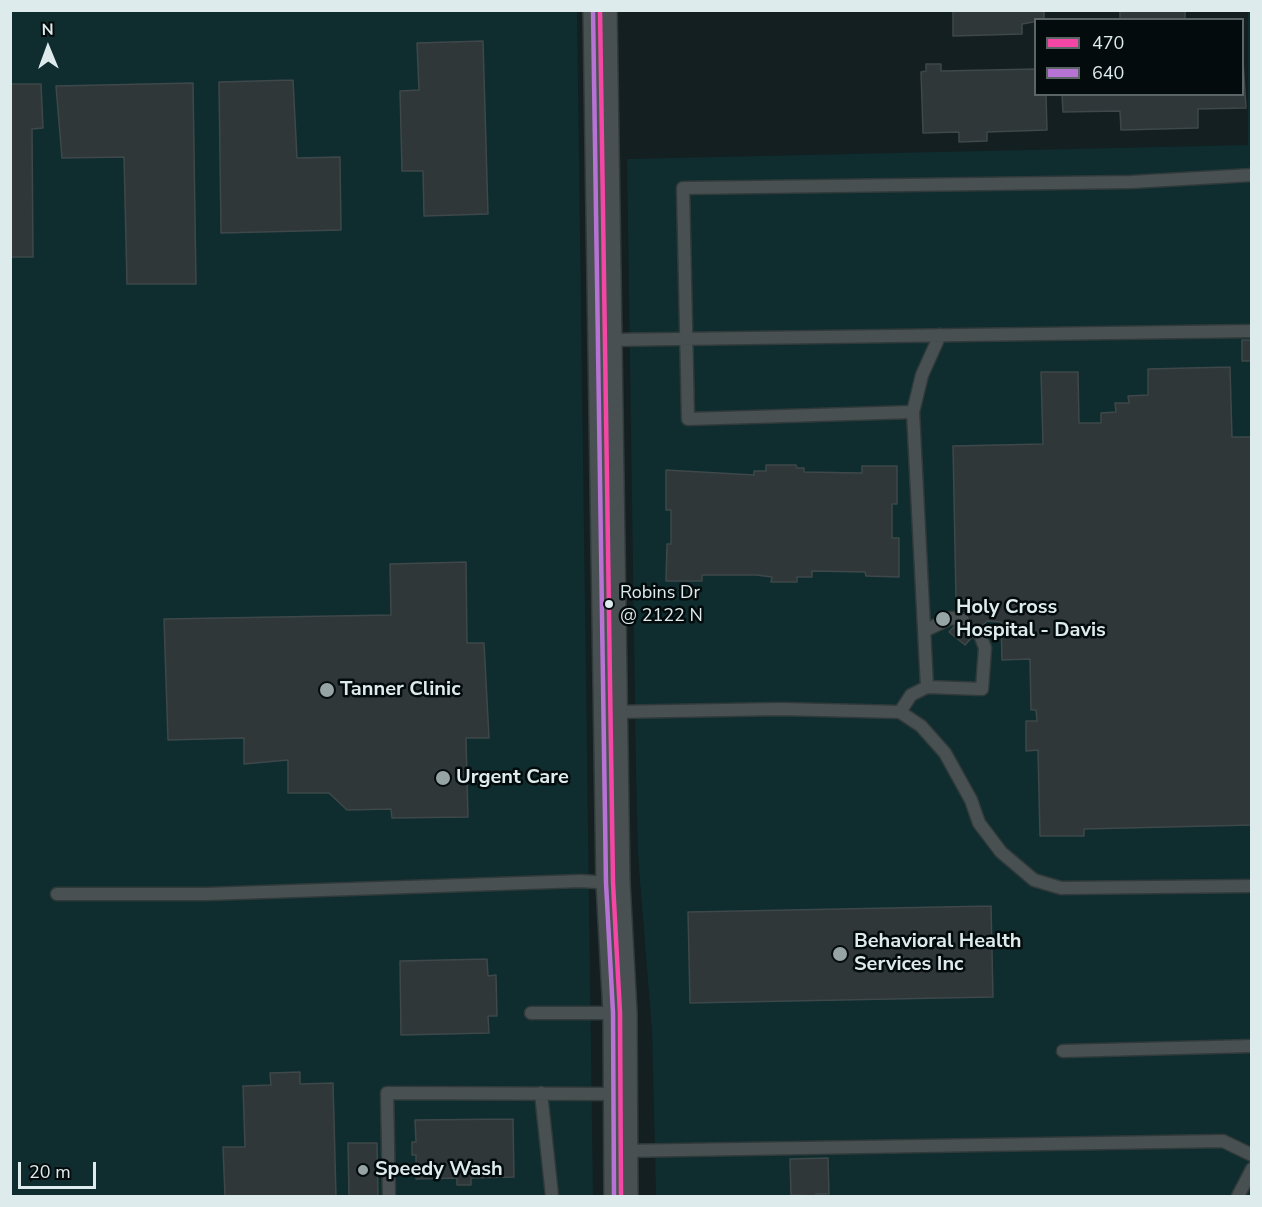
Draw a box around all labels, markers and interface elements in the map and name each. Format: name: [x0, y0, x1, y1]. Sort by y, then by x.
north arrow: [18, 18, 78, 78]
legend: [1034, 18, 1244, 96]
text: N: [42, 19, 54, 41]
text: 470: [1092, 31, 1124, 55]
text: 640: [1092, 61, 1124, 85]
place label: Robins Dr @ 2122 N: [620, 583, 703, 626]
place label: Holy Cross Hospital - Davis: [956, 596, 1106, 643]
marker: Robins Dr @ 2122 N: [603, 598, 615, 610]
marker: Holy Cross Hospital - Davis: [934, 610, 952, 628]
place label: Tanner Clinic: [340, 678, 461, 702]
marker: Tanner Clinic: [318, 681, 336, 699]
place label: Urgent Care: [456, 766, 569, 790]
marker: Urgent Care: [434, 769, 452, 787]
place label: Behavioral Health Services Inc: [854, 930, 1021, 977]
marker: Behavioral Health Services Inc: [831, 945, 849, 963]
scale bar: [21, 1150, 99, 1188]
place label: Speedy Wash: [375, 1158, 503, 1182]
text: 20 m: [29, 1160, 71, 1184]
marker: Speedy Wash: [356, 1163, 370, 1177]

